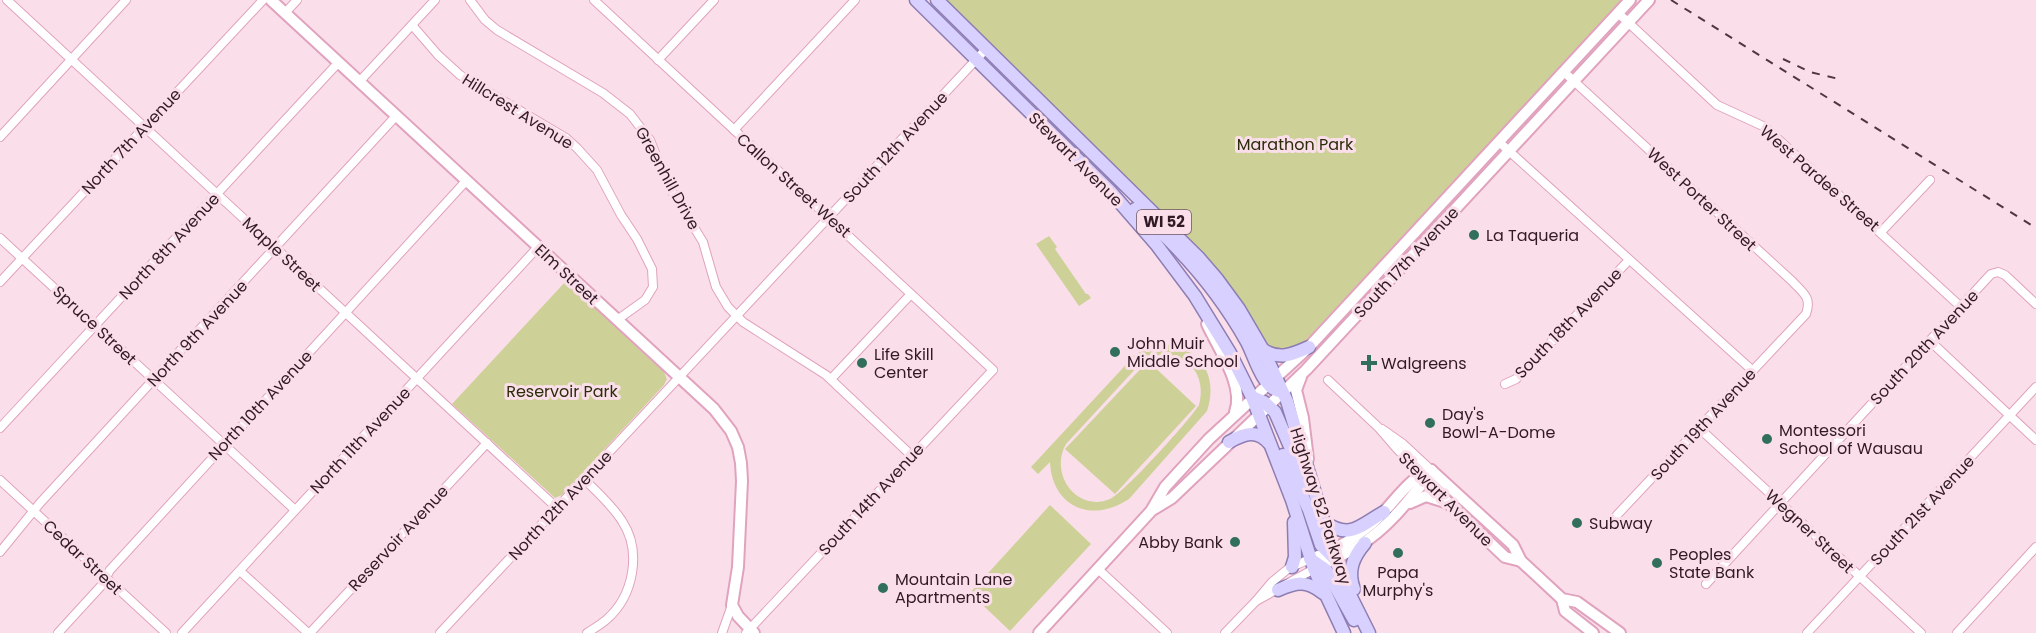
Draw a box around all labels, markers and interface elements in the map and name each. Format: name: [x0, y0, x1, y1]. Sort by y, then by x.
street label: Hillcrest Avenue: [458, 68, 578, 155]
street label: North 7th Avenue: [76, 83, 187, 199]
street label: South 12th Avenue: [838, 86, 953, 208]
street label: Stewart Avenue: [1023, 107, 1128, 212]
street label: West Pardee Street: [1755, 120, 1885, 237]
street label: Greenhill Drive: [630, 122, 706, 234]
street label: Callon Street West: [731, 128, 856, 243]
park label: Marathon Park: [1237, 133, 1354, 156]
street label: West Porter Street: [1642, 142, 1762, 256]
street label: North 8th Avenue: [114, 188, 225, 305]
street label: South 17th Avenue: [1349, 202, 1464, 323]
road number: WI 52: [1137, 210, 1191, 234]
street label: Maple Street: [237, 212, 326, 297]
place label: La Taqueria: [1486, 224, 1579, 247]
marker: La Taqueria: [1467, 228, 1481, 242]
street label: Elm Street: [530, 239, 604, 310]
street label: South 18th Avenue: [1509, 263, 1627, 384]
street label: North 9th Avenue: [142, 275, 253, 392]
street label: Spruce Street: [48, 280, 142, 370]
street label: South 20th Avenue: [1865, 285, 1984, 410]
place label: John Muir Middle School: [1127, 332, 1238, 373]
place label: Life Skill Center: [874, 343, 934, 384]
street label: North 10th Avenue: [203, 345, 318, 466]
marker: John Muir Middle School: [1108, 345, 1122, 359]
place label: Walgreens: [1381, 352, 1467, 375]
marker: Life Skill Center: [855, 356, 869, 370]
marker: Walgreens: [1362, 356, 1376, 370]
street label: South 19th Avenue: [1645, 363, 1762, 486]
park label: Reservoir Park: [506, 380, 619, 403]
street label: North 11th Avenue: [305, 382, 416, 499]
place label: Day's Bowl-A-Dome: [1442, 403, 1556, 444]
marker: Day's Bowl-A-Dome: [1423, 416, 1437, 430]
place label: Montessori School of Wausau: [1779, 419, 1923, 460]
street label: Highway 52 Parkway: [1284, 425, 1357, 588]
marker: Montessori School of Wausau: [1760, 432, 1774, 446]
street label: South 14th Avenue: [813, 438, 930, 561]
street label: North 12th Avenue: [503, 445, 617, 565]
street label: Stewart Avenue: [1393, 447, 1498, 552]
street label: South 21st Avenue: [1865, 450, 1980, 570]
street label: Reservoir Avenue: [343, 480, 454, 596]
street label: Wegner Street: [1760, 484, 1859, 579]
place label: Subway: [1589, 512, 1652, 535]
street label: Cedar Street: [38, 515, 128, 600]
marker: Subway: [1570, 516, 1584, 530]
place label: Abby Bank: [1138, 531, 1224, 554]
marker: Abby Bank: [1228, 535, 1242, 549]
place label: Peoples State Bank: [1669, 543, 1755, 584]
marker: Papa Murphy's: [1391, 546, 1405, 560]
marker: Peoples State Bank: [1650, 556, 1664, 570]
place label: Papa Murphy's: [1363, 561, 1433, 602]
place label: Mountain Lane Apartments: [895, 568, 1013, 609]
marker: Mountain Lane Apartments: [876, 581, 890, 595]

